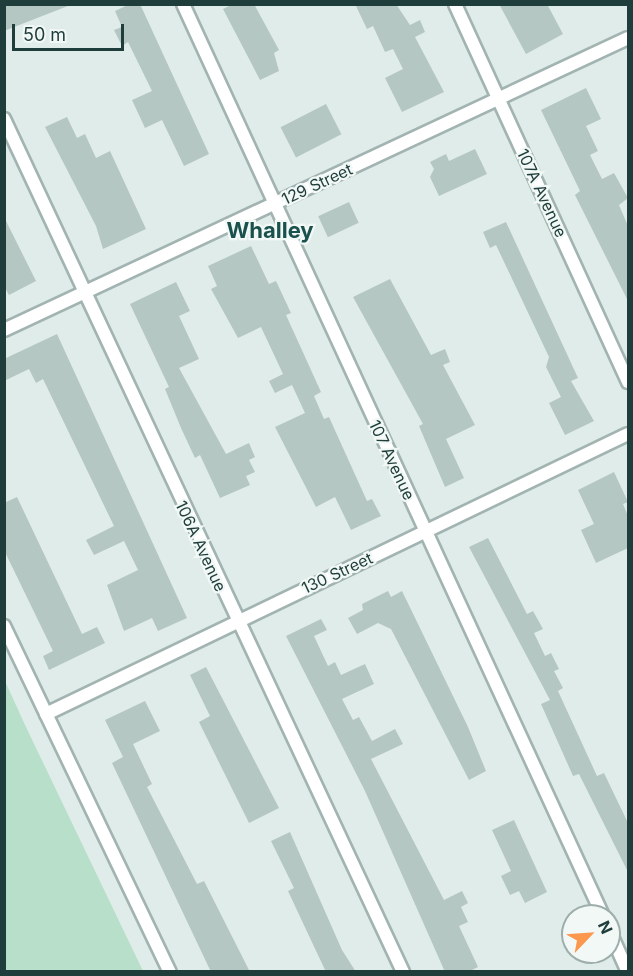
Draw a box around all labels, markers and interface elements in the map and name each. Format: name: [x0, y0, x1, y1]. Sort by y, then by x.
scale bar: [15, 12, 128, 50]
text: 50 m: [23, 24, 66, 45]
street label: 107A Avenue: [513, 146, 571, 240]
street label: 129 Street: [279, 159, 355, 209]
district label: Whalley: [226, 218, 314, 244]
street label: 107 Avenue: [365, 417, 419, 503]
street label: 106A Avenue: [172, 497, 230, 595]
street label: 130 Street: [298, 548, 376, 598]
north arrow: [561, 904, 621, 964]
text: N: [594, 917, 617, 937]

